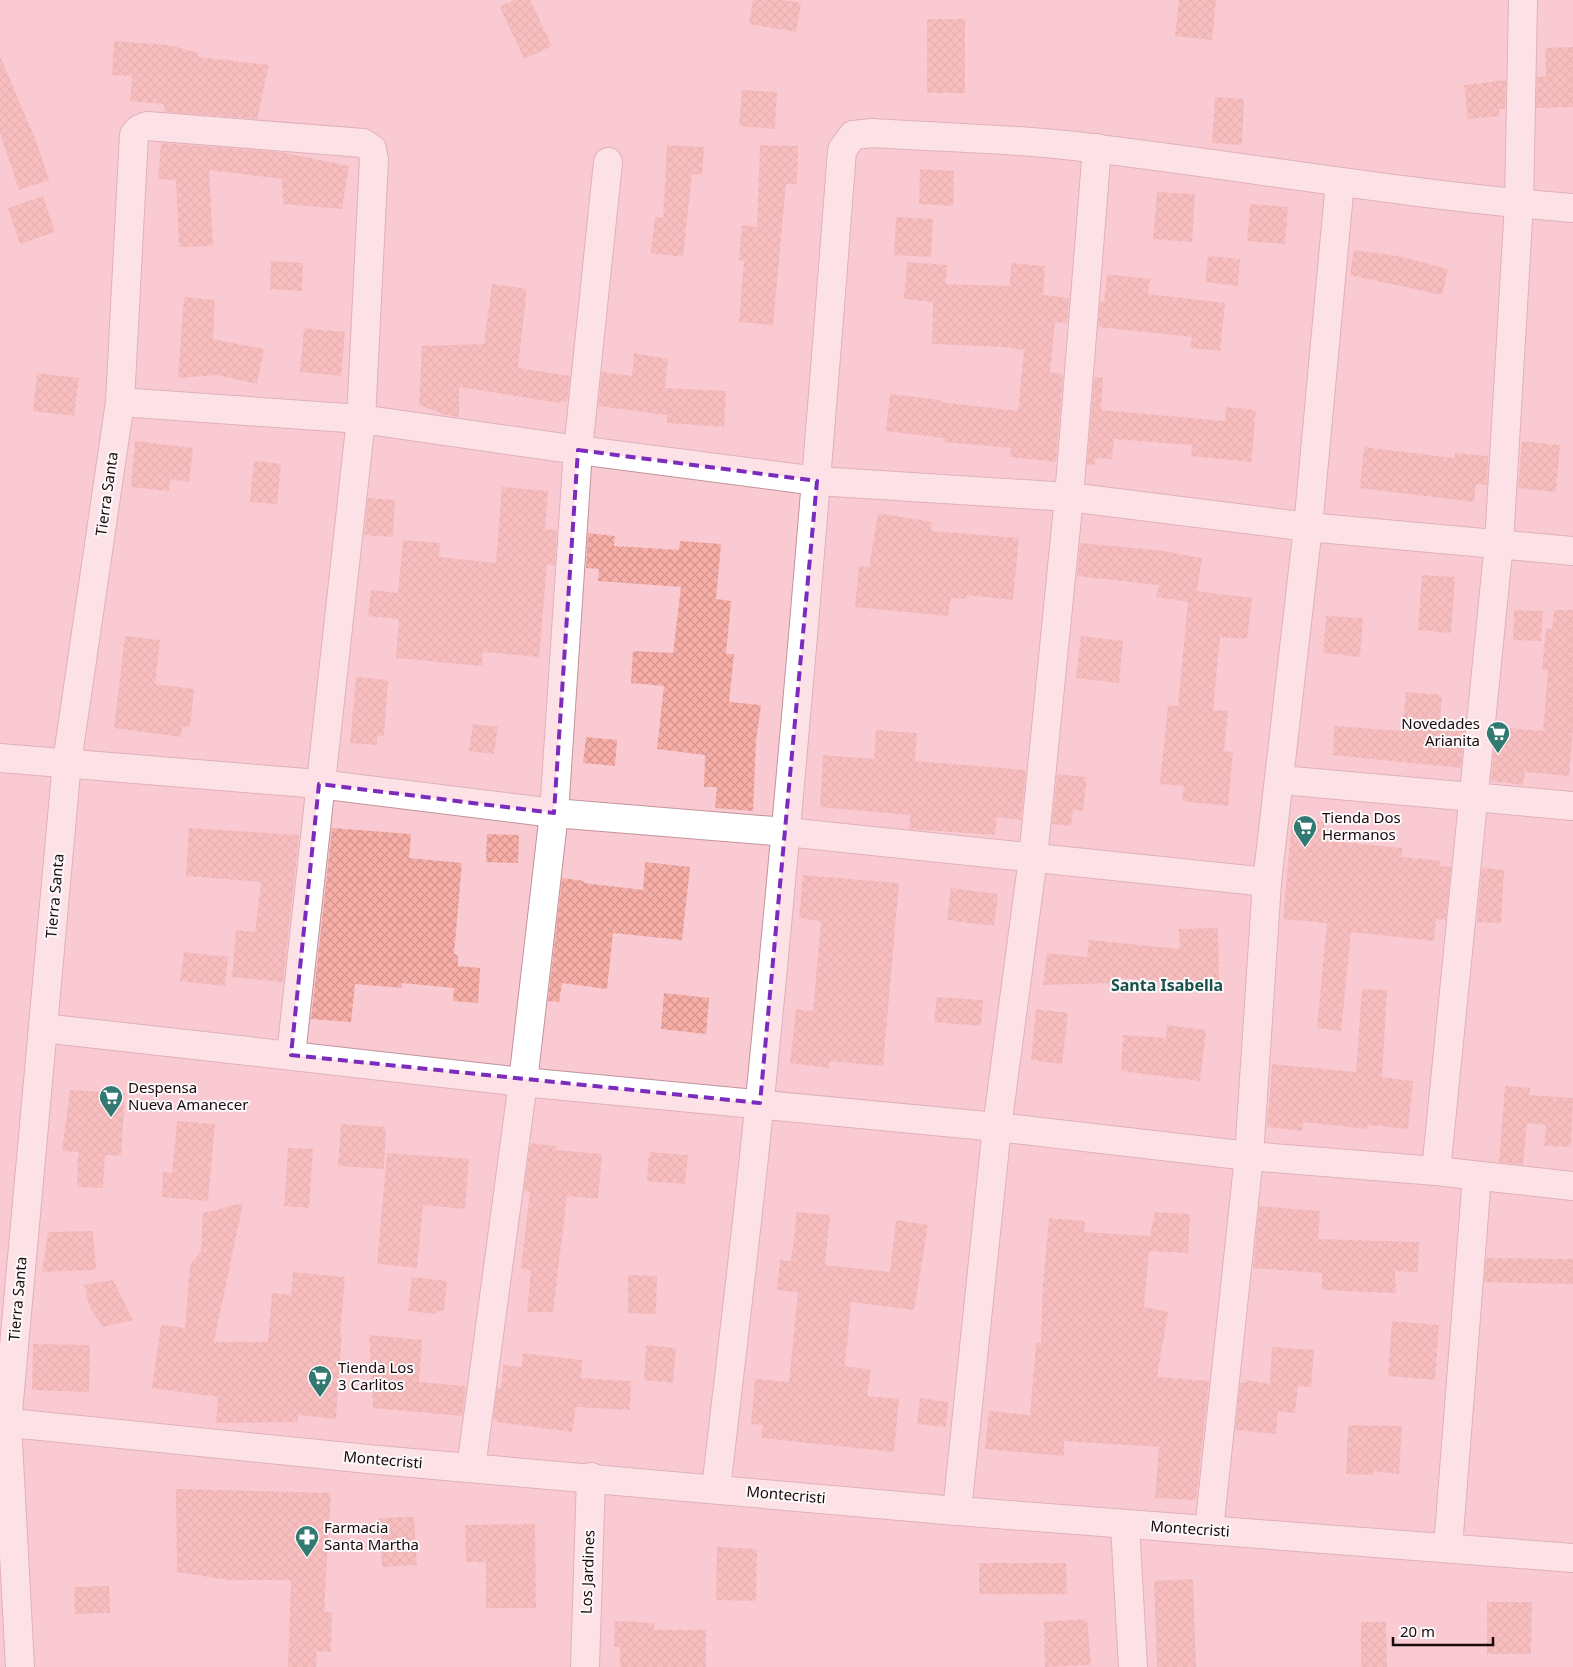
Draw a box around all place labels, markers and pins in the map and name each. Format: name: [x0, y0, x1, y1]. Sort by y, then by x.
place label: Novedades Arianita: [1401, 713, 1480, 750]
supermarket icon: Novedades Arianita: [1485, 720, 1511, 754]
place label: Tienda Dos Hermanos: [1322, 807, 1401, 844]
supermarket icon: Tienda Dos Hermanos: [1292, 814, 1318, 848]
place label: Despensa Nueva Amanecer: [128, 1077, 248, 1114]
supermarket icon: Despensa Nueva Amanecer: [98, 1084, 124, 1118]
place label: Tienda Los 3 Carlitos: [338, 1357, 414, 1394]
supermarket icon: Tienda Los 3 Carlitos: [307, 1364, 333, 1398]
place label: Farmacia Santa Martha: [324, 1517, 419, 1554]
pharmacy icon: Farmacia Santa Martha: [294, 1524, 320, 1558]

